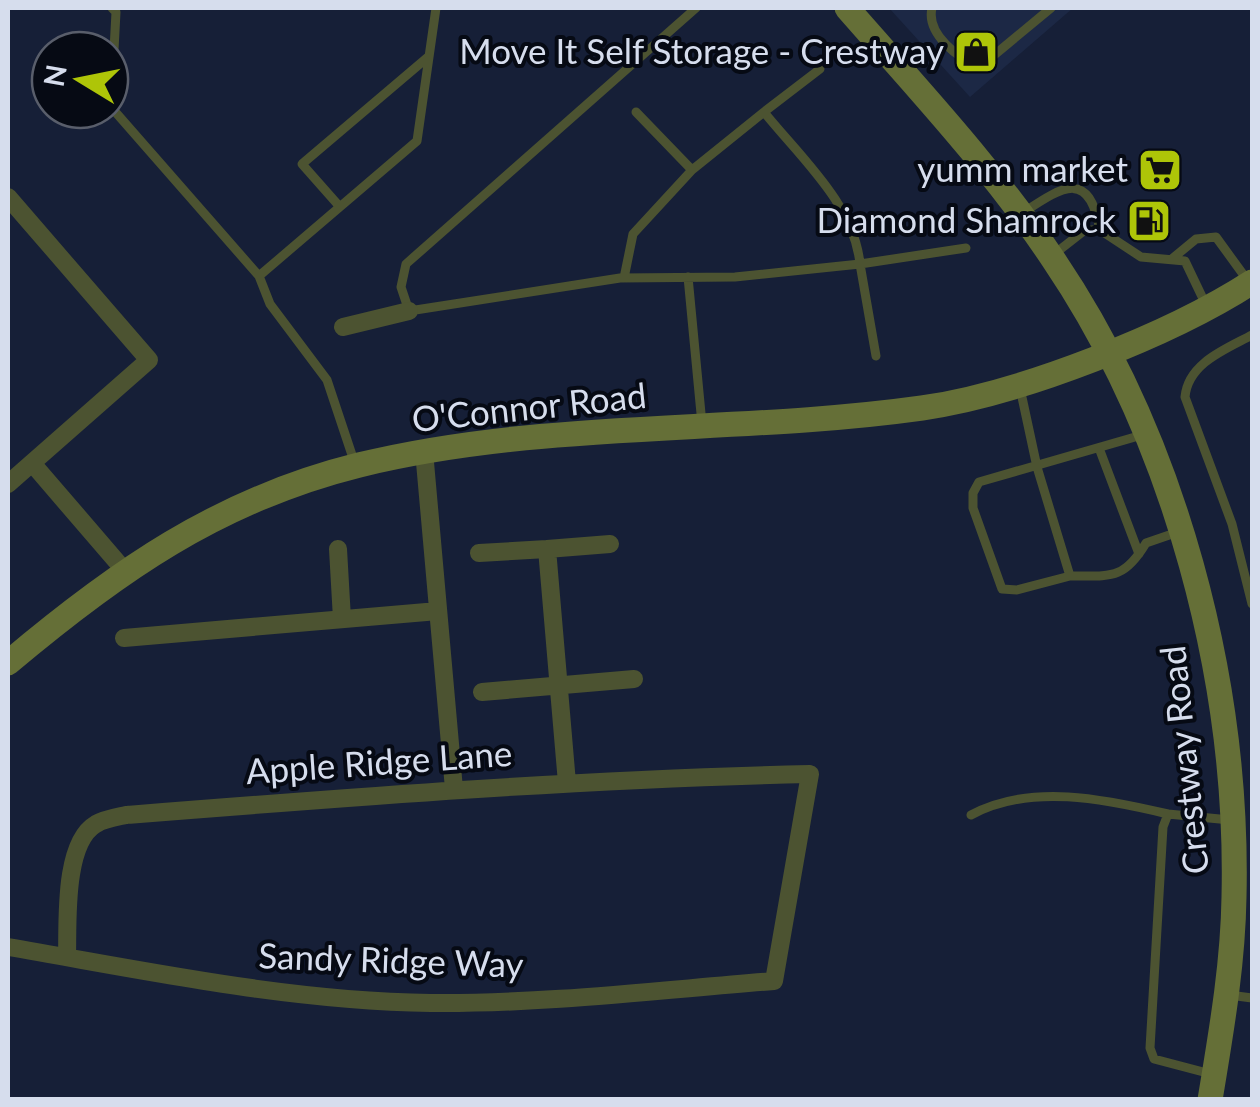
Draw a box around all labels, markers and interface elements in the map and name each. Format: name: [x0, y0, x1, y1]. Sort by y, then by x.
place label: Move It Self Storage - Crestway: [459, 29, 944, 71]
shop icon: Move It Self Storage - Crestway: [953, 29, 999, 75]
north arrow: [30, 30, 130, 130]
text: N: [36, 62, 73, 89]
place label: yumm market: [917, 147, 1128, 189]
supermarket icon: yumm market: [1137, 147, 1183, 193]
place label: Diamond Shamrock: [816, 198, 1116, 240]
fuel station icon: Diamond Shamrock: [1126, 198, 1172, 244]
street label: O'Connor Road: [409, 373, 648, 439]
street label: Crestway Road: [1150, 644, 1216, 877]
street label: Apple Ridge Lane: [244, 731, 513, 791]
street label: Sandy Ridge Way: [258, 933, 524, 985]

